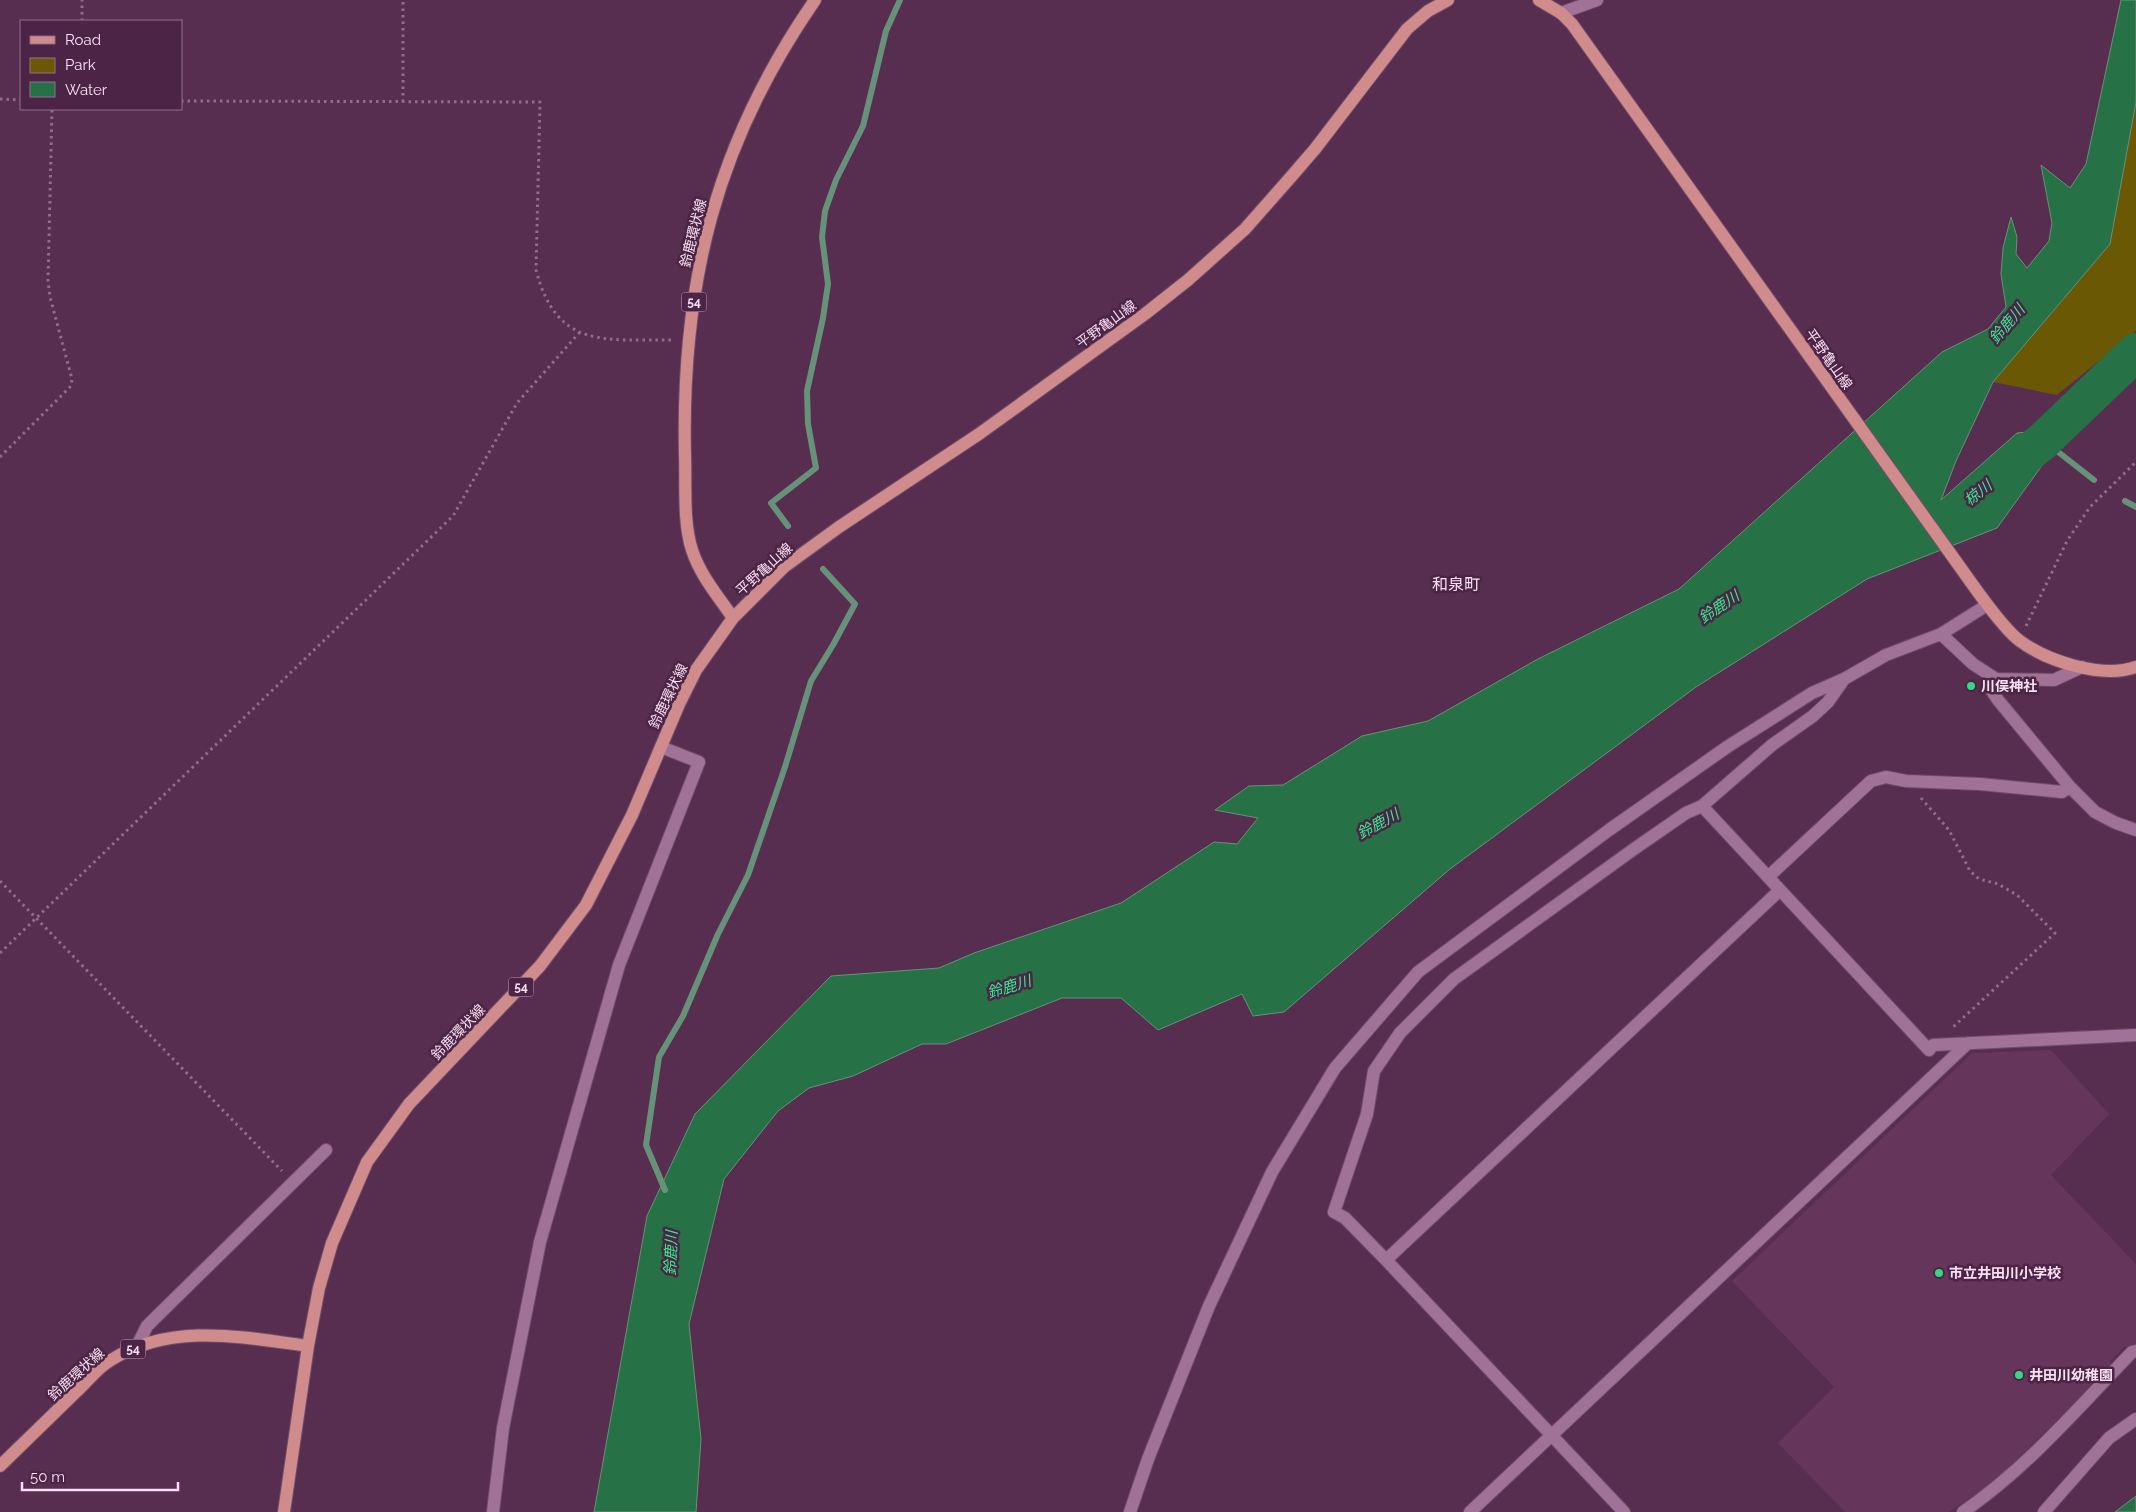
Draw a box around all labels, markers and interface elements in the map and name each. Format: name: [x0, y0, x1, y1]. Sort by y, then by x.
legend: [20, 20, 182, 110]
text: Road: [65, 31, 101, 49]
text: Park: [65, 56, 96, 74]
text: Water: [65, 81, 108, 99]
street label: 鈴鹿環状線: [677, 197, 709, 269]
road number: 54: [682, 292, 706, 312]
street label: 平野亀山線: [1073, 297, 1139, 351]
water label: 鈴鹿川: [1986, 299, 2030, 347]
street label: 平野亀山線: [1802, 326, 1856, 392]
water label: 椋川: [1961, 475, 1997, 509]
street label: 平野亀山線: [733, 540, 795, 598]
district label: 和泉町: [1432, 575, 1480, 594]
water label: 鈴鹿川: [1695, 586, 1744, 627]
street label: 鈴鹿環状線: [645, 661, 691, 731]
place label: 川俣神社: [1981, 678, 2037, 694]
marker: 川俣神社: [1965, 680, 1977, 692]
water label: 鈴鹿川: [1354, 804, 1404, 843]
water label: 鈴鹿川: [985, 971, 1035, 1002]
road number: 54: [508, 978, 534, 996]
street label: 鈴鹿環状線: [428, 1001, 488, 1063]
water label: 鈴鹿川: [661, 1228, 681, 1276]
place label: 市立井田川小学校: [1949, 1265, 2061, 1281]
marker: 市立井田川小学校: [1933, 1267, 1945, 1279]
road number: 54: [120, 1340, 146, 1358]
street label: 鈴鹿環状線: [45, 1345, 107, 1403]
place label: 井田川幼稚園: [2029, 1367, 2113, 1383]
marker: 井田川幼稚園: [2013, 1369, 2025, 1381]
scale bar: [22, 1460, 179, 1492]
text: 50 m: [30, 1468, 65, 1486]

